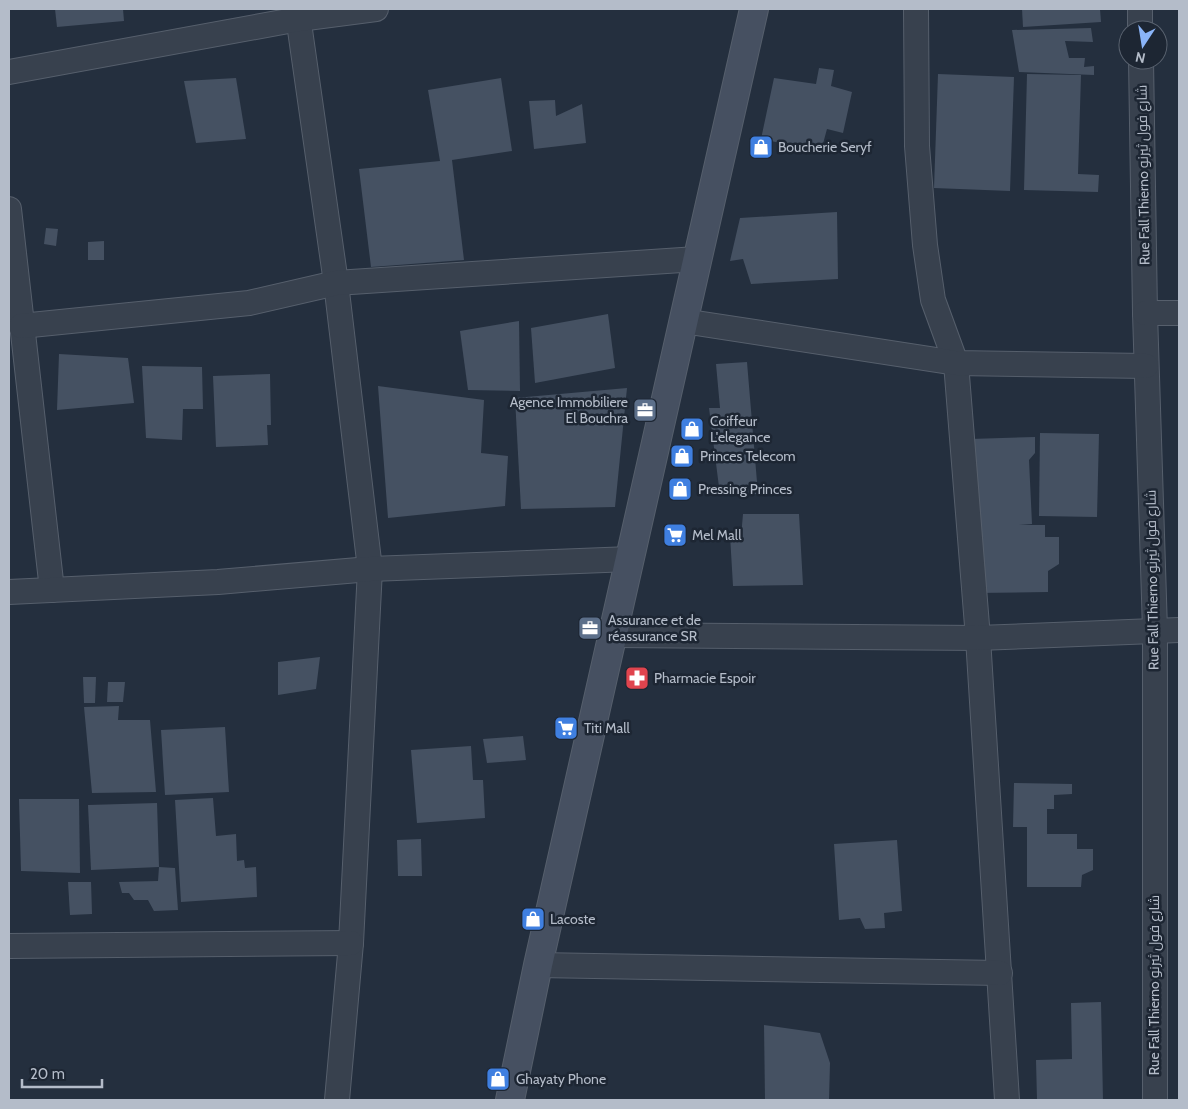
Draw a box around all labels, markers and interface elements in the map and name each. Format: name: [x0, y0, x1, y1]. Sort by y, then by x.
north arrow: [1118, 20, 1168, 70]
text: N: [1134, 48, 1147, 68]
street label: Rue Fall Thierno شارع فول ثيرنو: [1132, 85, 1154, 265]
shop icon: Boucherie Seryf: [748, 134, 774, 160]
place label: Boucherie Seryf: [778, 138, 872, 156]
place label: Agence Immobiliere El Bouchra: [510, 393, 628, 427]
office icon: Agence Immobiliere El Bouchra: [632, 397, 658, 423]
place label: Coiffeur L'elegance: [710, 412, 770, 446]
shop icon: Coiffeur L'elegance: [679, 416, 705, 442]
shop icon: Princes Telecom: [669, 443, 695, 469]
place label: Princes Telecom: [700, 447, 796, 465]
shop icon: Pressing Princes: [667, 476, 693, 502]
place label: Pressing Princes: [698, 480, 792, 498]
street label: Rue Fall Thierno شارع فول ثيرنو: [1141, 490, 1163, 670]
supermarket icon: Mel Mall: [662, 522, 688, 548]
place label: Mel Mall: [692, 526, 742, 544]
place label: Assurance et de réassurance SR: [608, 611, 701, 645]
office icon: Assurance et de réassurance SR: [577, 615, 603, 641]
pharmacy icon: Pharmacie Espoir: [624, 665, 650, 691]
place label: Pharmacie Espoir: [654, 669, 756, 687]
supermarket icon: Titi Mall: [553, 715, 579, 741]
place label: Titi Mall: [584, 719, 630, 737]
street label: Rue Fall Thierno شارع فول ثيرنو: [1145, 895, 1163, 1075]
shop icon: Lacoste: [520, 906, 546, 932]
place label: Lacoste: [550, 910, 595, 928]
scale bar: [22, 1056, 102, 1088]
text: 20 m: [30, 1065, 65, 1083]
shop icon: Ghayaty Phone: [485, 1066, 511, 1092]
place label: Ghayaty Phone: [516, 1070, 606, 1088]

